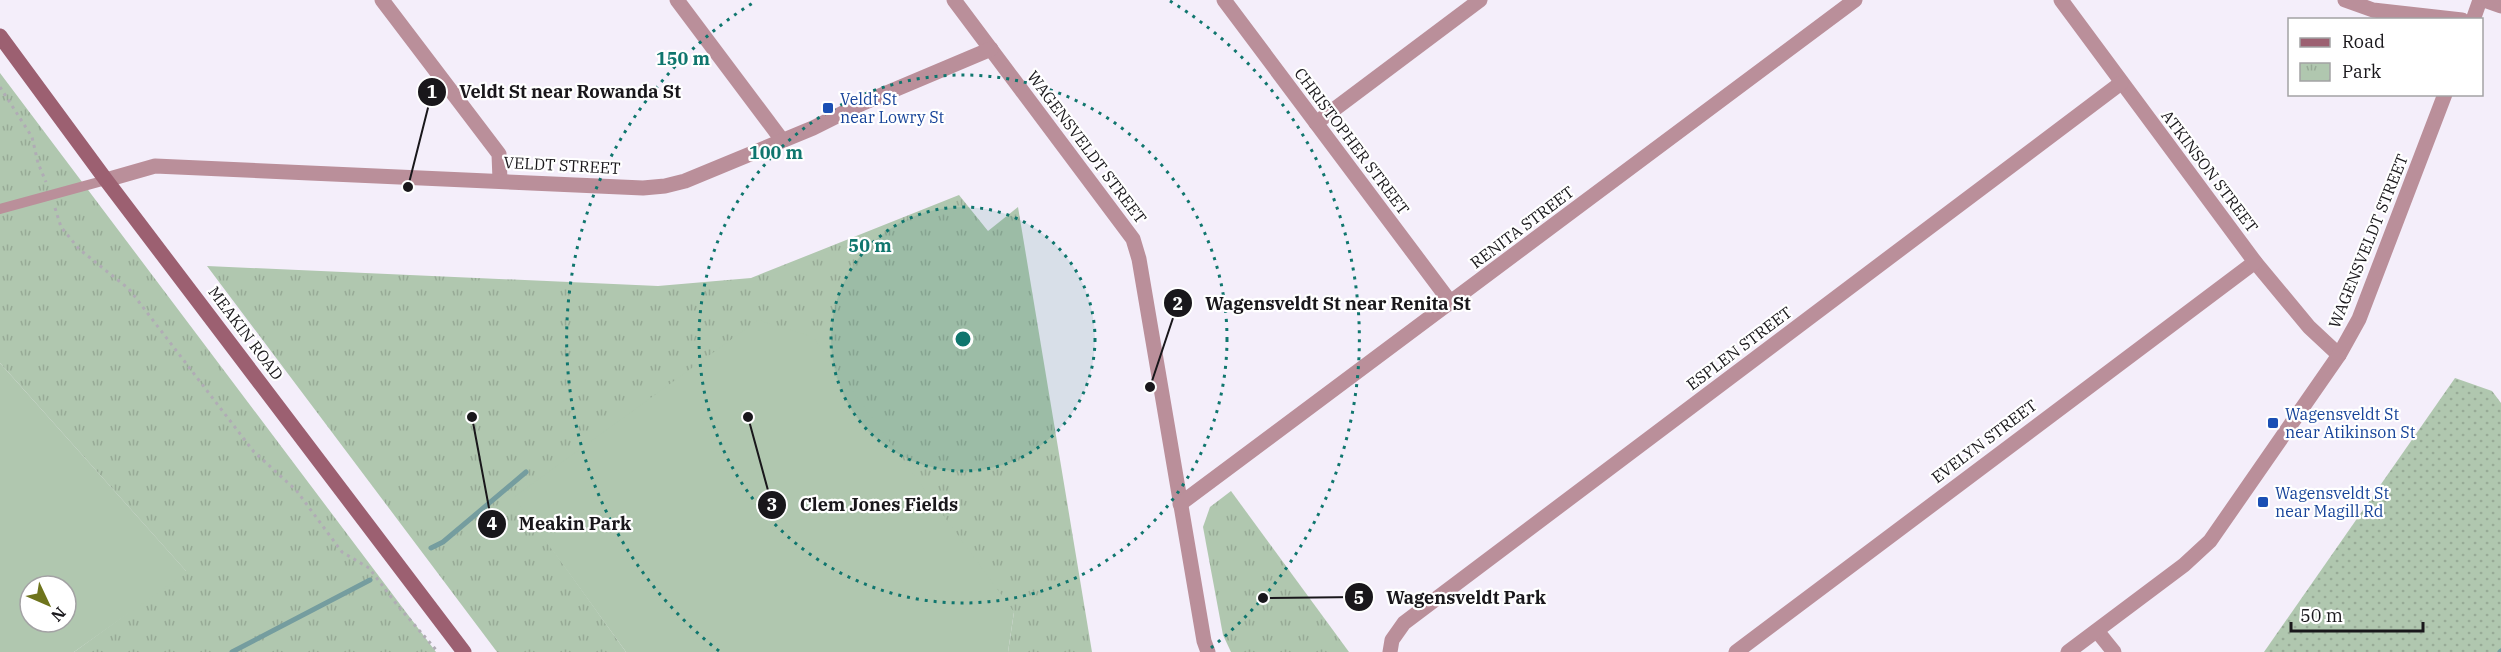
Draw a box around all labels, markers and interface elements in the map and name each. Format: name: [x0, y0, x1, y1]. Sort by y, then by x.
legend: [2288, 18, 2483, 96]
text: Road: [2342, 30, 2385, 53]
text: 150 m: [656, 47, 711, 70]
text: Park: [2342, 60, 2382, 83]
street label: CHRISTOPHER STREET: [1290, 64, 1414, 218]
street label: WAGENSVELDT STREET: [1023, 67, 1151, 227]
callout: Veldt St near Rowanda St: [417, 74, 693, 110]
text: 1: [427, 80, 438, 103]
text: Veldt St near Rowanda St: [459, 80, 681, 103]
place label: Veldt St near Lowry St: [840, 89, 945, 127]
marker: Veldt St near Lowry St: [821, 101, 835, 115]
street label: ATKINSON STREET: [2157, 106, 2263, 236]
text: 100 m: [749, 141, 804, 164]
street label: WAGENSVELDT STREET: [2324, 151, 2412, 331]
street label: VELDT STREET: [503, 152, 621, 178]
street label: RENITA STREET: [1466, 182, 1578, 272]
text: 50 m: [848, 234, 892, 257]
street label: MEAKIN ROAD: [204, 282, 288, 384]
callout: Wagensveldt St near Renita St: [1163, 285, 1483, 321]
text: 2: [1173, 292, 1183, 315]
text: Wagensveldt St near Renita St: [1205, 292, 1471, 315]
street label: ESPLEN STREET: [1682, 302, 1796, 394]
centre of rings: [953, 329, 973, 349]
street label: EVELYN STREET: [1927, 395, 2041, 487]
place label: Wagensveldt St near Atikinson St: [2285, 404, 2416, 442]
marker: Wagensveldt St near Atikinson St: [2266, 416, 2280, 430]
place label: Wagensveldt St near Magill Rd: [2275, 483, 2390, 521]
callout: Clem Jones Fields: [757, 487, 970, 523]
text: 3: [767, 493, 777, 516]
text: Clem Jones Fields: [800, 493, 958, 516]
marker: Wagensveldt St near Magill Rd: [2256, 495, 2270, 509]
callout: Meakin Park: [477, 506, 643, 542]
text: 4: [487, 512, 498, 535]
text: Meakin Park: [519, 512, 632, 535]
north arrow: [18, 574, 78, 634]
callout: Wagensveldt Park: [1344, 579, 1558, 615]
text: 5: [1354, 586, 1364, 609]
text: Wagensveldt Park: [1386, 586, 1547, 609]
scale bar: [2291, 595, 2423, 633]
text: N: [47, 603, 70, 626]
text: 50 m: [2300, 604, 2343, 627]

